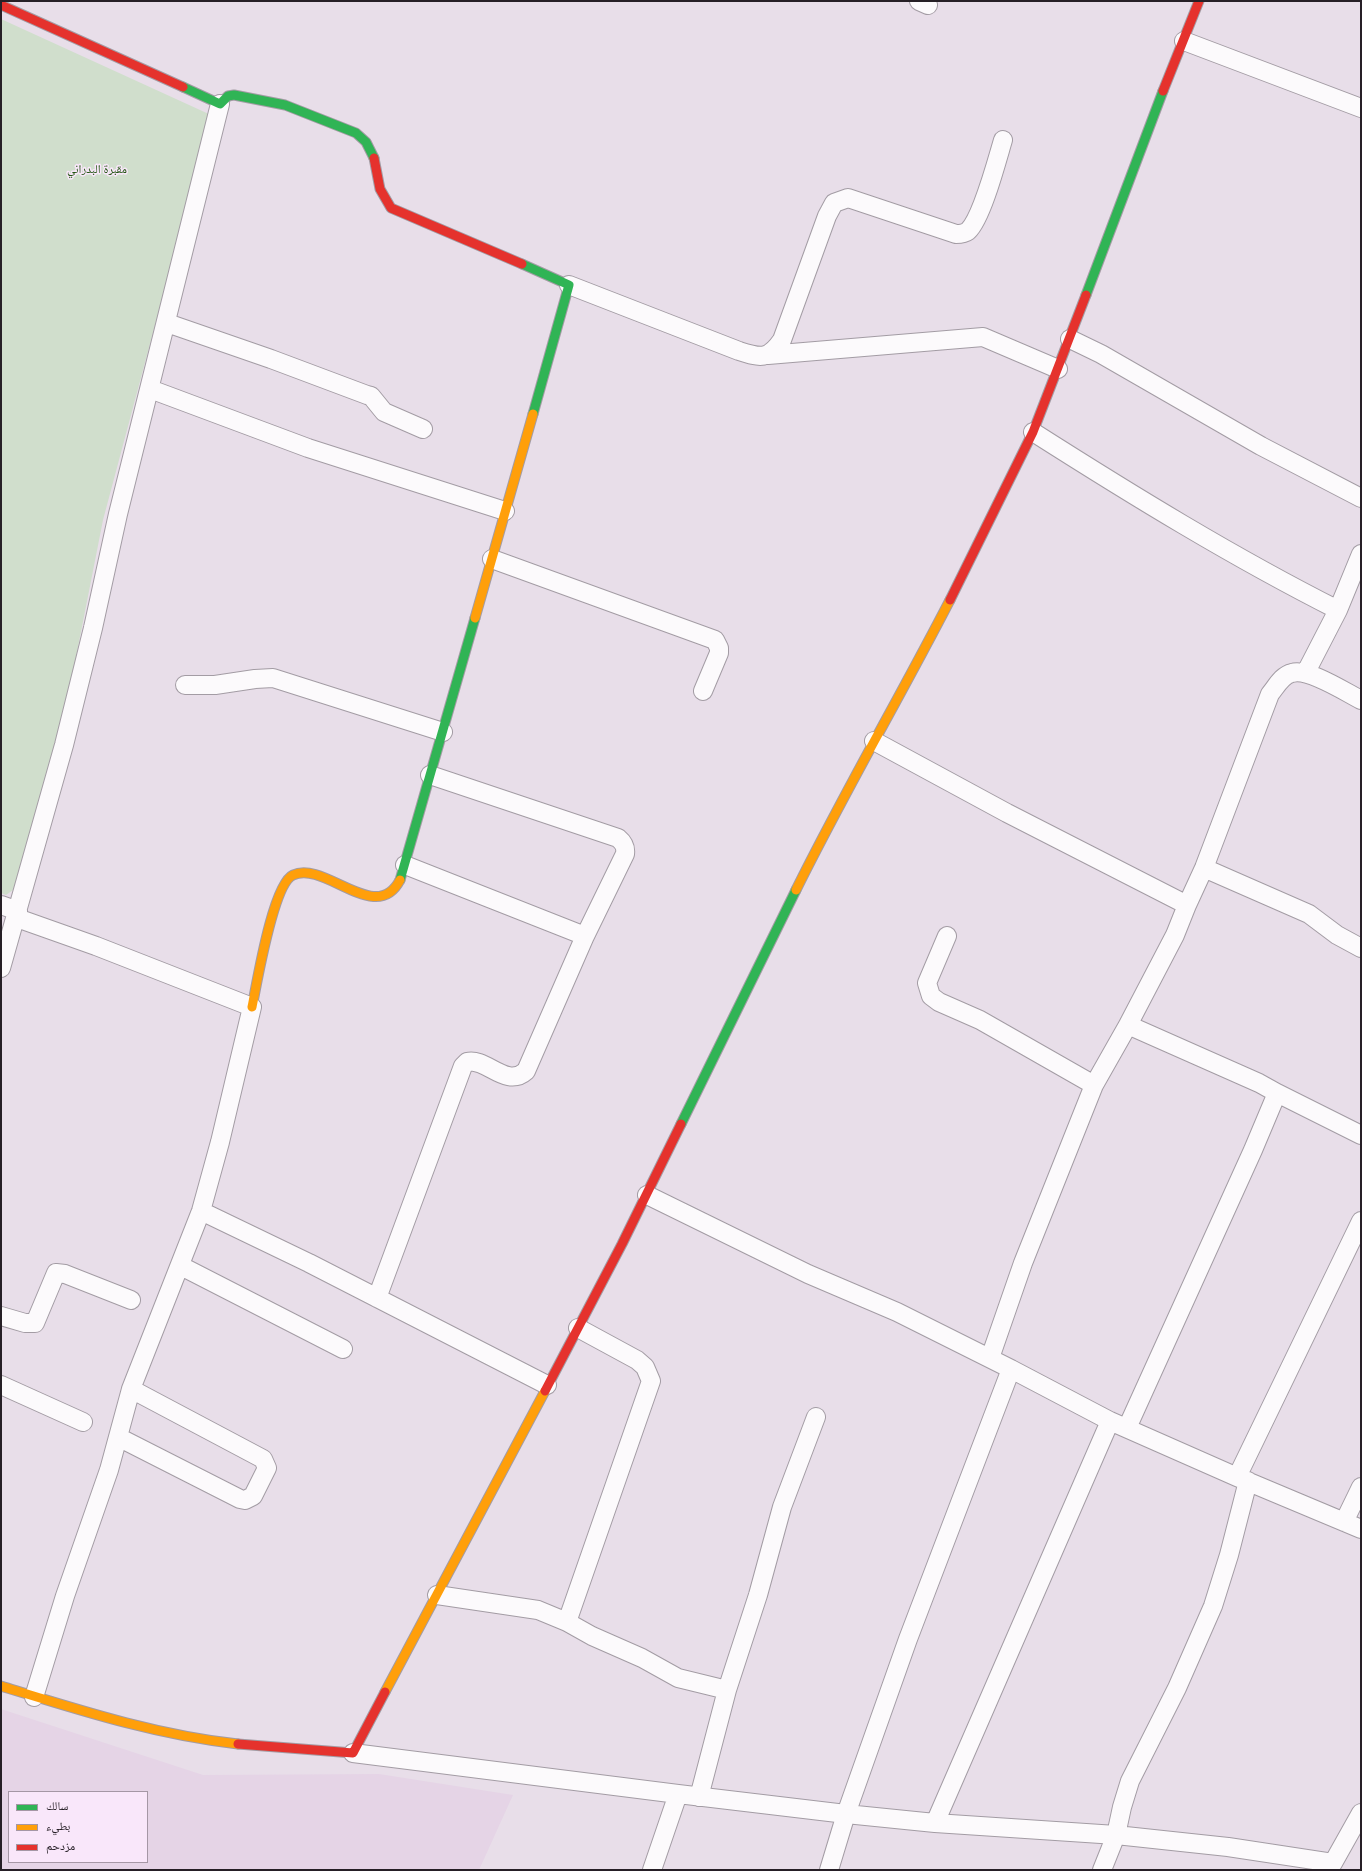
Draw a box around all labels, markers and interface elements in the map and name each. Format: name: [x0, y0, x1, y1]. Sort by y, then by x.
park label: مقبرة البدراني: [67, 162, 127, 176]
legend: [8, 1791, 148, 1863]
text: سالك: [46, 1799, 68, 1813]
text: بطيء: [46, 1819, 70, 1833]
text: مزدحم: [46, 1839, 75, 1853]

